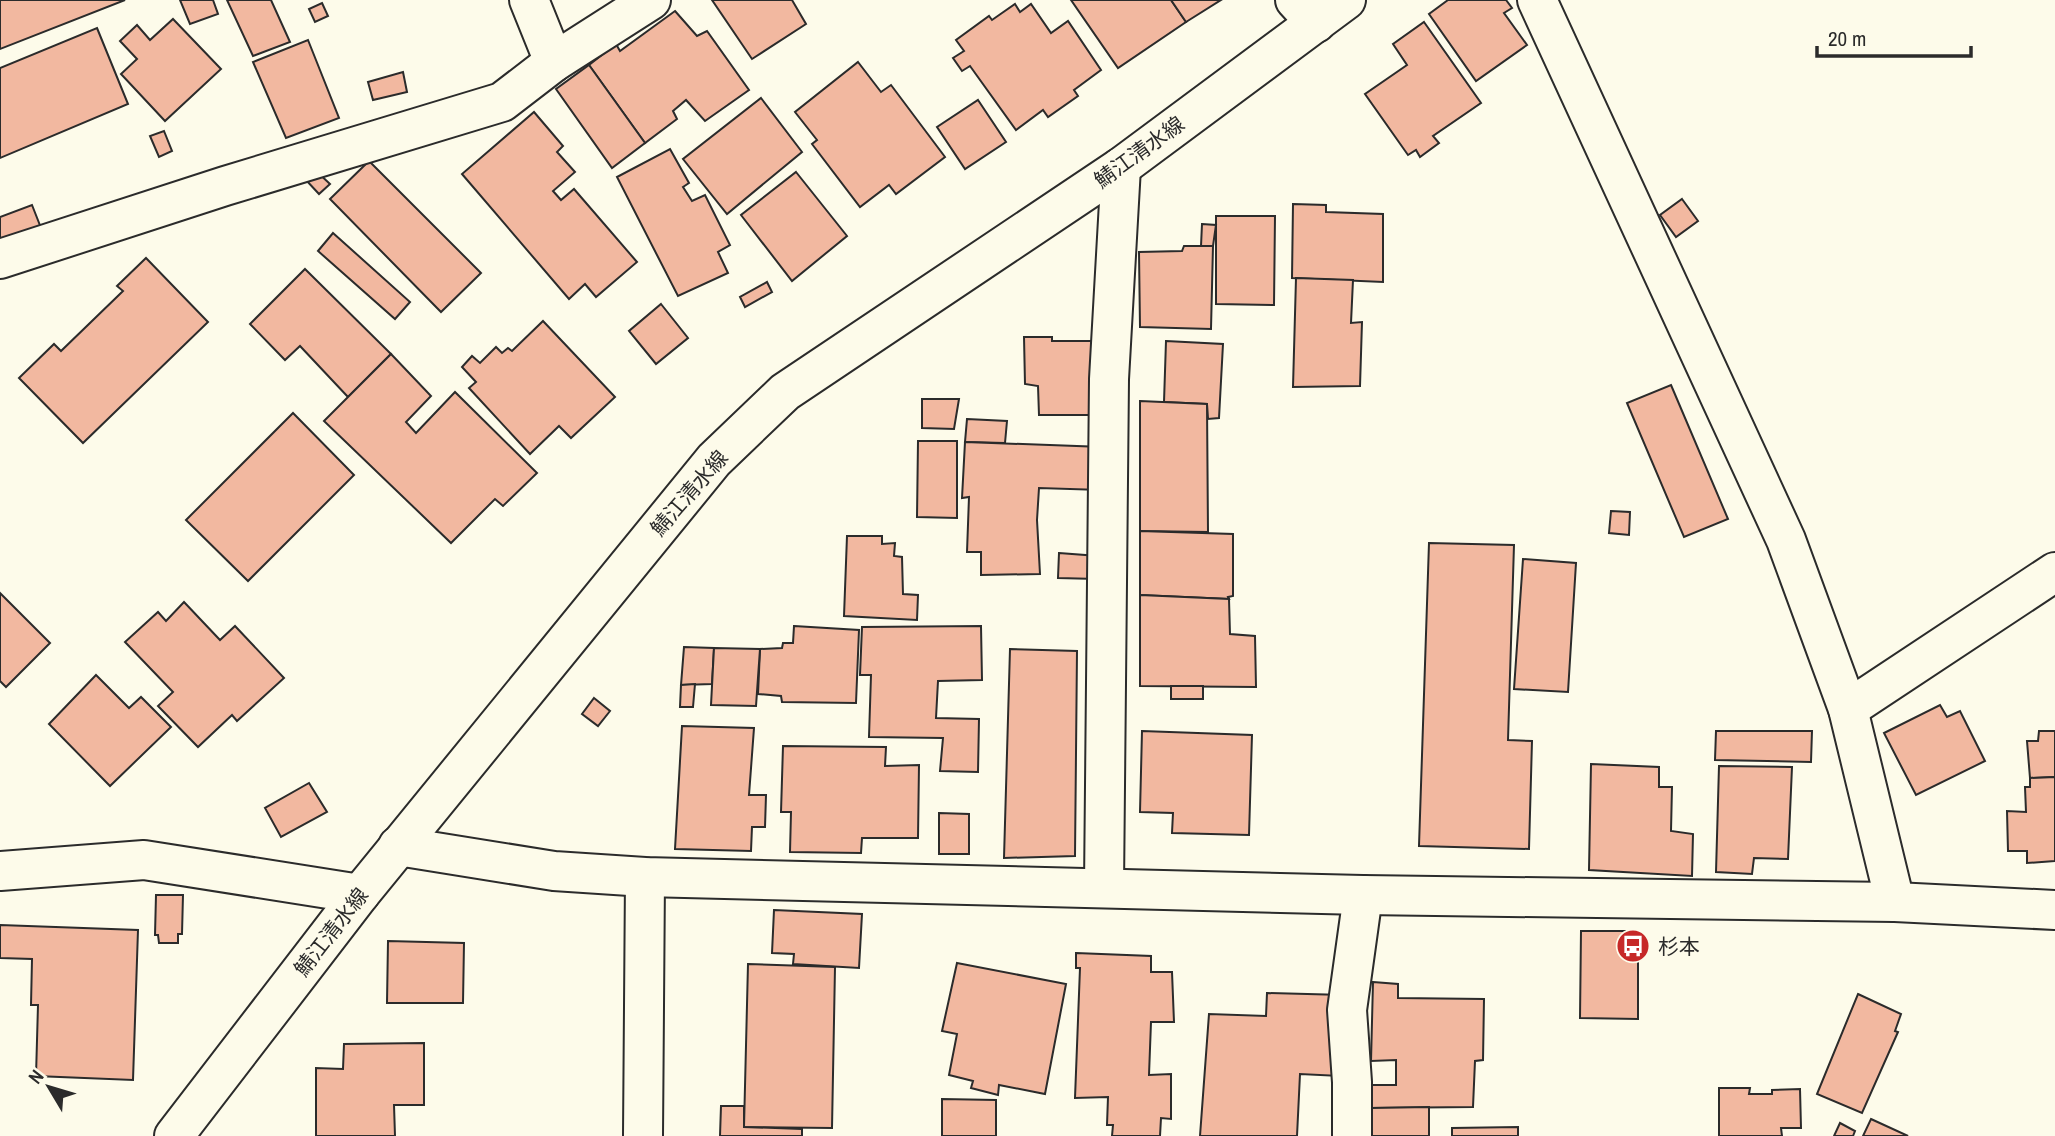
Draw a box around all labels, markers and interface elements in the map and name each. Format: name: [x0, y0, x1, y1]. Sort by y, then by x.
scale bar: [1817, 14, 1971, 58]
text: 20 m: [1828, 24, 1866, 53]
street label: 鯖江清水線: [1088, 109, 1190, 195]
street label: 鯖江清水線: [644, 444, 734, 542]
street label: 鯖江清水線: [287, 882, 375, 982]
bus stop icon: 杉本: [1614, 927, 1652, 965]
place label: 杉本: [1658, 932, 1700, 961]
north arrow: [14, 1052, 84, 1122]
text: N: [22, 1064, 49, 1089]

